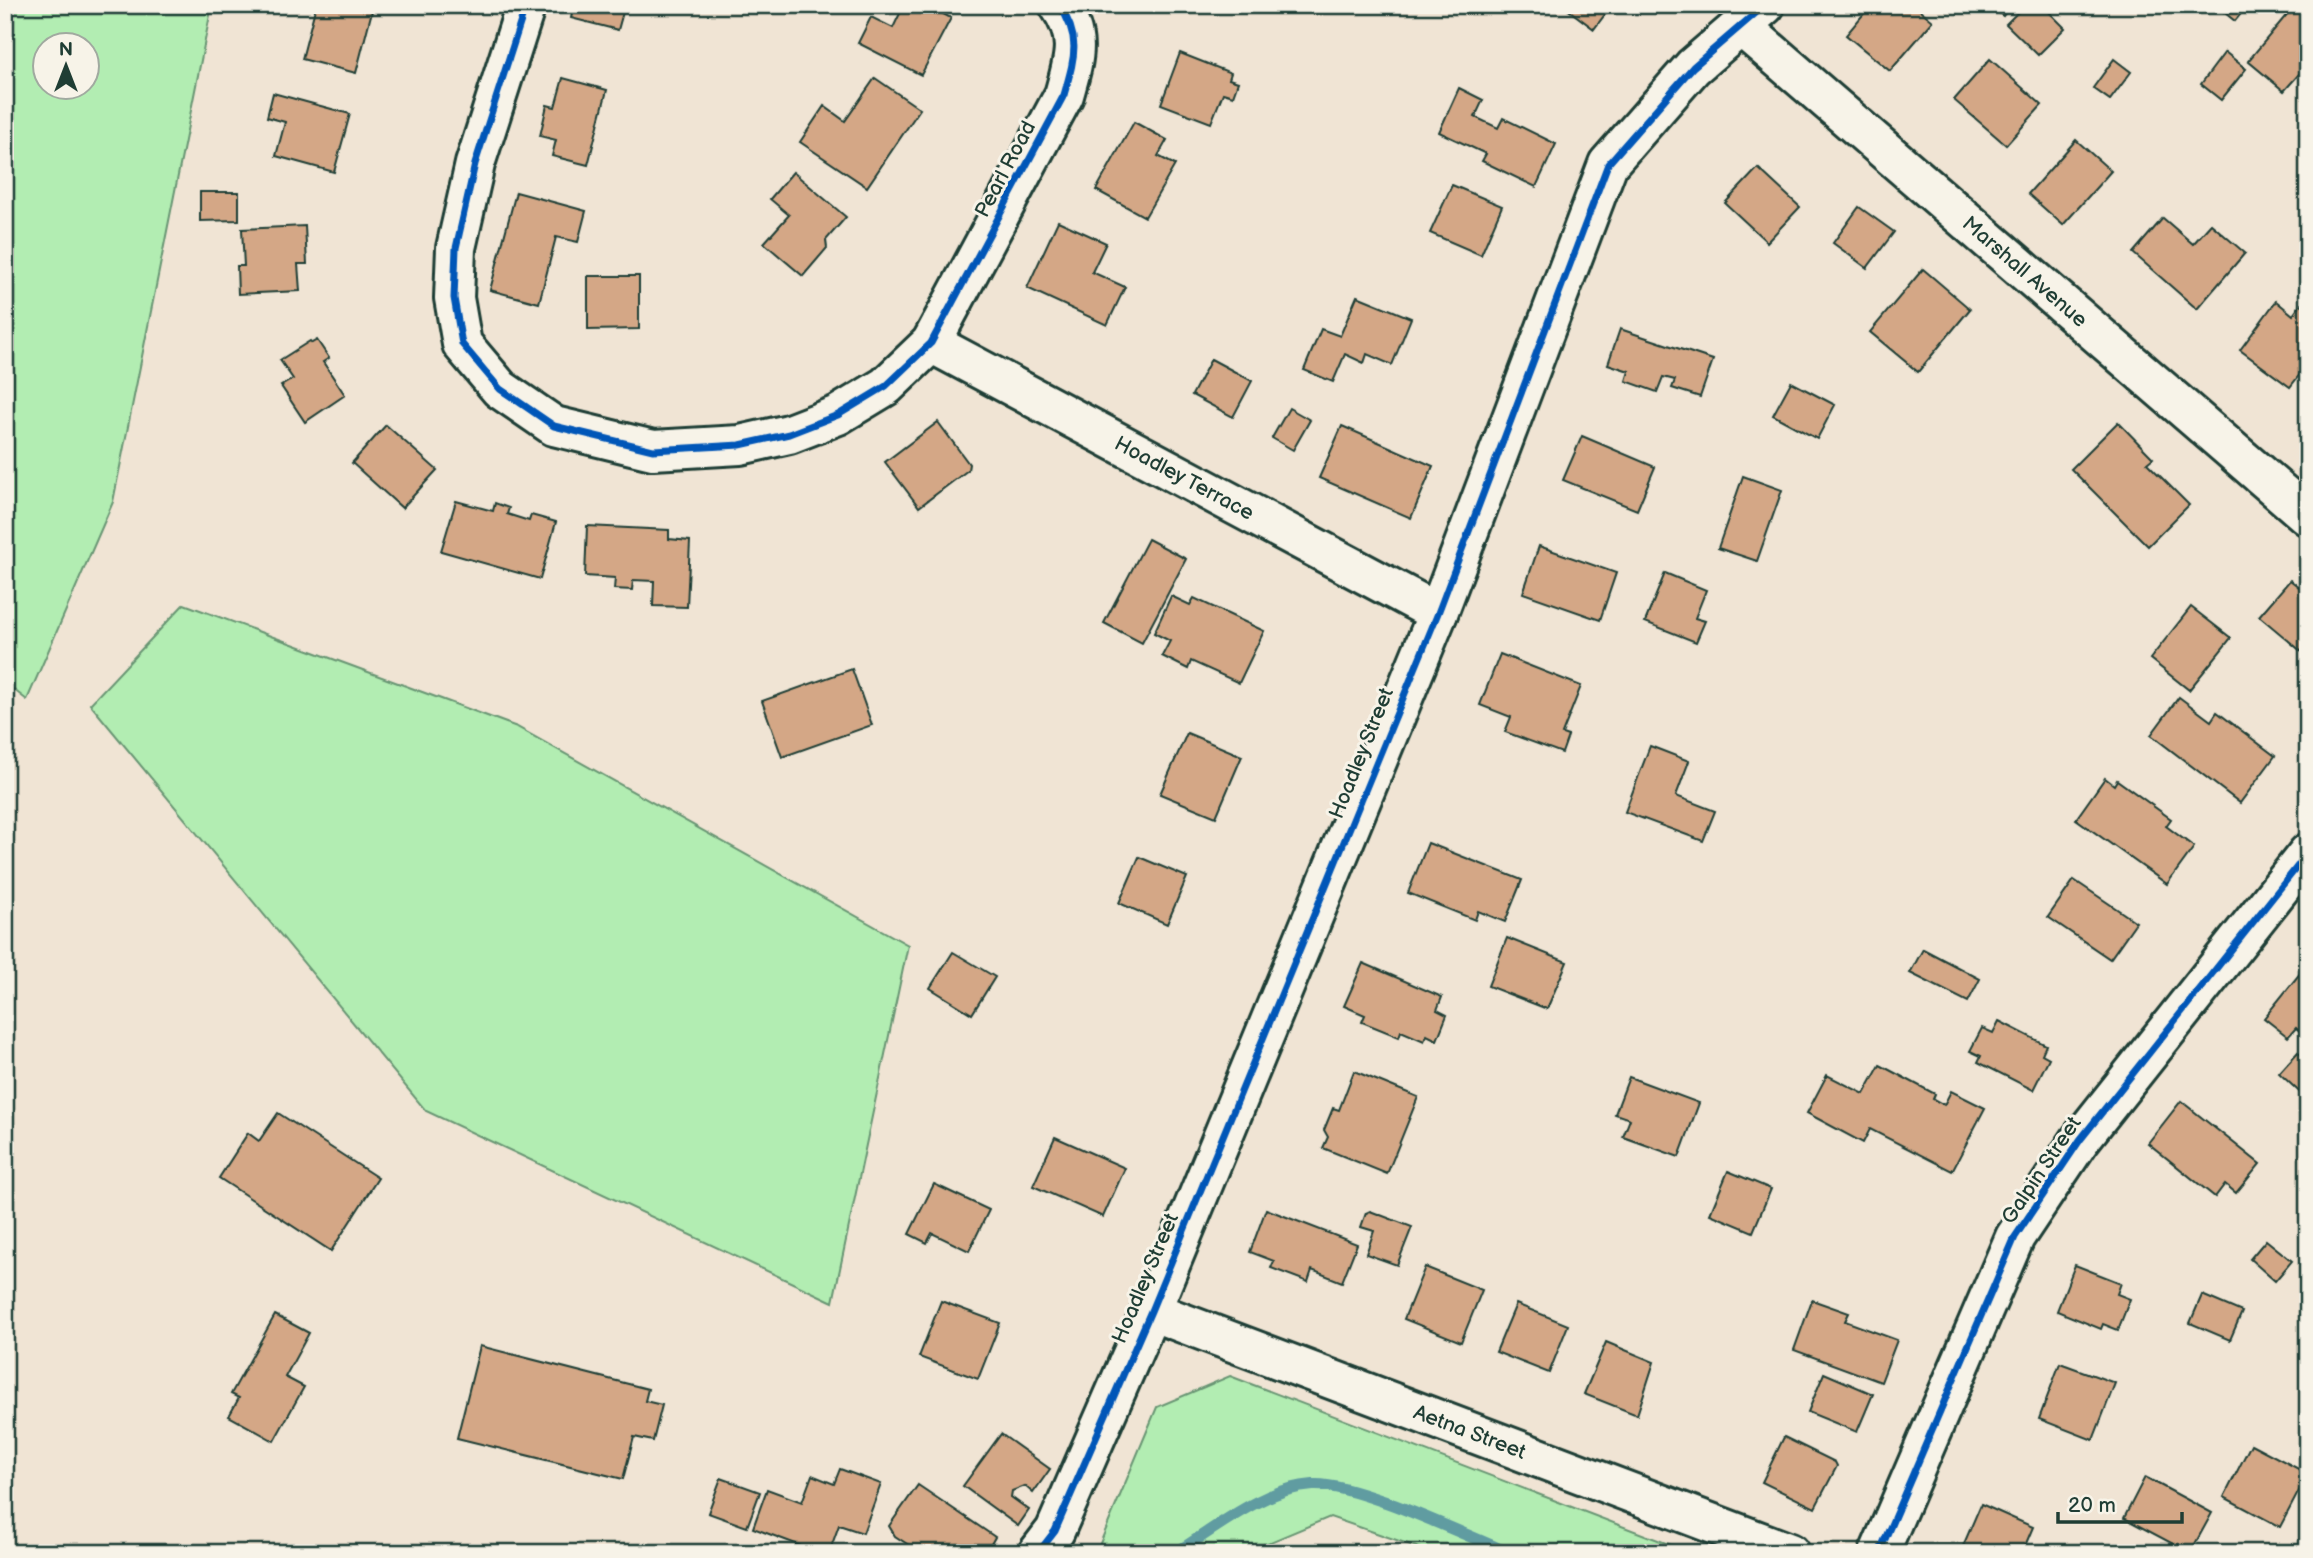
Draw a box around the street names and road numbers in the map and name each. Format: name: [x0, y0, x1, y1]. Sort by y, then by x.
street label: Pearl Road: [970, 117, 1041, 222]
street label: Marshall Avenue: [1957, 211, 2092, 333]
street label: Hoadley Terrace: [1110, 431, 1258, 526]
street label: Hoadley Street: [1324, 684, 1399, 822]
street label: Galpin Street: [1996, 1111, 2087, 1229]
street label: Hoadley Street: [1107, 1209, 1184, 1347]
street label: Aetna Street: [1410, 1400, 1530, 1465]

